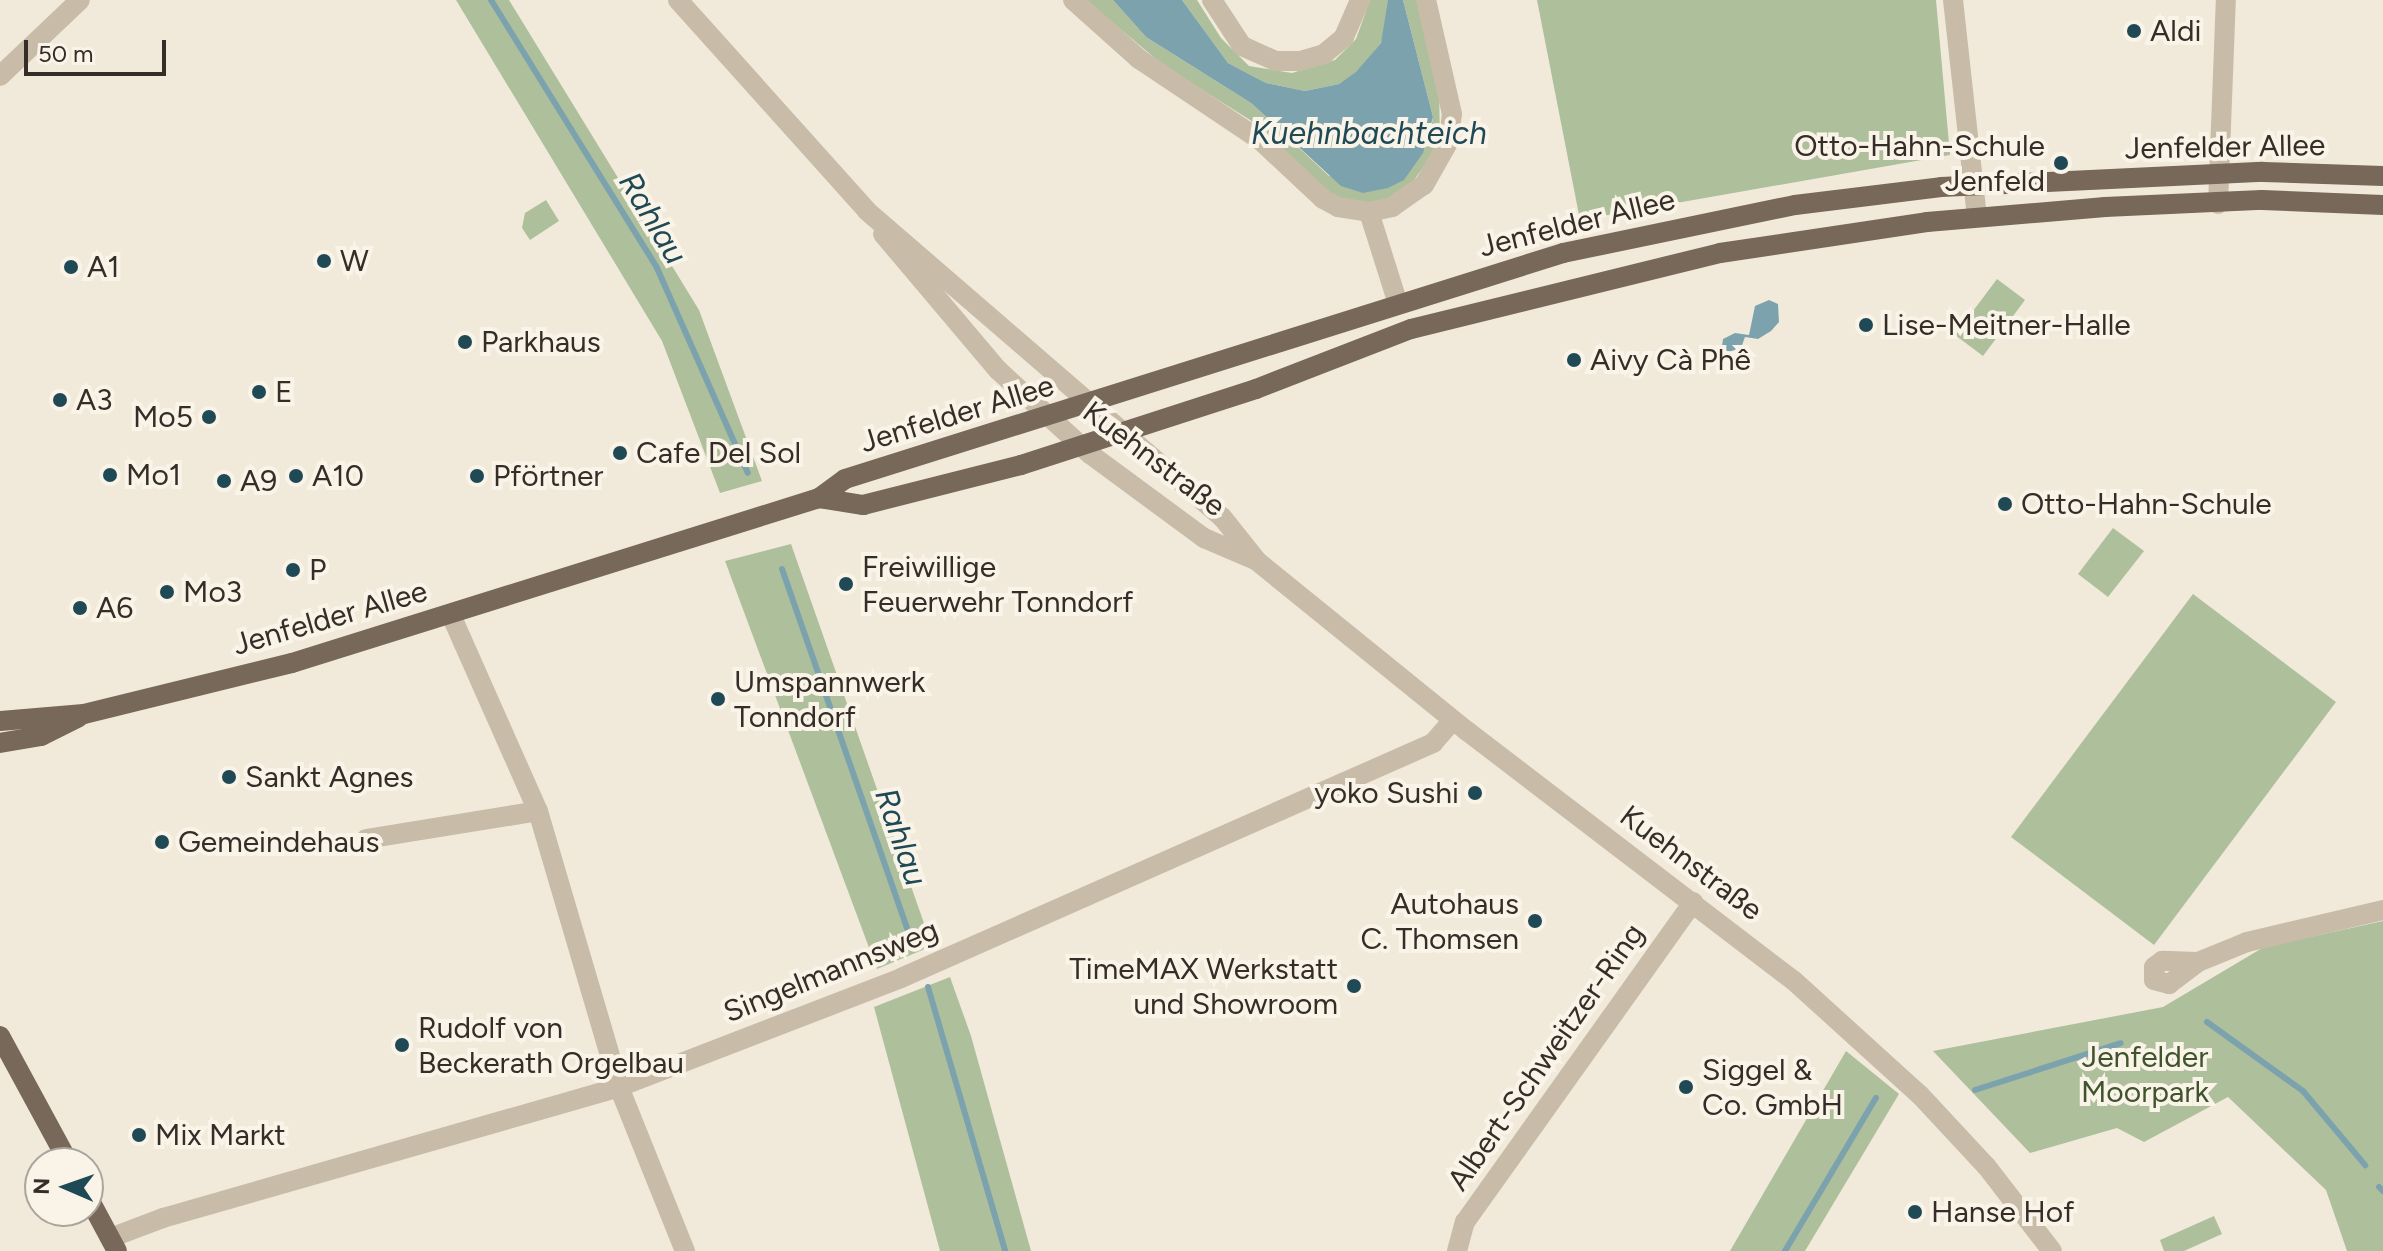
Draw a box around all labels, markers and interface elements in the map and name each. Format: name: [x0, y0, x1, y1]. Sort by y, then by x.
place label: Aldi: [2150, 13, 2201, 49]
marker: Aldi: [2125, 22, 2143, 40]
scale bar: [28, 24, 170, 74]
text: 50 m: [38, 39, 94, 68]
water label: Kuehnbachteich: [1251, 114, 1487, 152]
street label: Jenfelder Allee: [2125, 127, 2325, 167]
place label: Otto-Hahn-Schule Jenfeld: [1794, 128, 2045, 198]
marker: Otto-Hahn-Schule Jenfeld: [2052, 154, 2070, 172]
water label: Rahlau: [611, 165, 695, 271]
street label: Jenfelder Allee: [1475, 181, 1679, 265]
place label: W: [340, 243, 369, 279]
place label: A1: [87, 249, 120, 285]
marker: W: [315, 252, 333, 270]
marker: A1: [62, 258, 80, 276]
place label: Lise-Meitner-Halle: [1882, 307, 2131, 343]
marker: Lise-Meitner-Halle: [1857, 316, 1875, 334]
place label: Parkhaus: [481, 324, 601, 360]
marker: Parkhaus: [456, 333, 474, 351]
place label: Aivy Cà Phê: [1590, 342, 1751, 378]
marker: Aivy Cà Phê: [1565, 351, 1583, 369]
street label: Jenfelder Allee: [856, 368, 1058, 460]
place label: E: [275, 374, 293, 410]
place label: A3: [76, 382, 113, 418]
marker: E: [250, 383, 268, 401]
marker: A3: [51, 391, 69, 409]
street label: Kuehnstraße: [1076, 394, 1232, 524]
place label: Mo5: [133, 399, 193, 435]
marker: Mo5: [200, 408, 218, 426]
place label: Cafe Del Sol: [636, 435, 801, 471]
marker: Cafe Del Sol: [611, 444, 629, 462]
place label: Mo1: [126, 457, 181, 493]
place label: A10: [312, 458, 364, 494]
place label: Pförtner: [493, 458, 603, 494]
place label: A9: [240, 463, 277, 499]
marker: Mo1: [101, 466, 119, 484]
marker: A10: [287, 467, 305, 485]
marker: Pförtner: [468, 467, 486, 485]
marker: A9: [215, 472, 233, 490]
place label: Otto-Hahn-Schule: [2021, 486, 2272, 522]
marker: Otto-Hahn-Schule: [1996, 495, 2014, 513]
place label: Freiwillige Feuerwehr Tonndorf: [862, 549, 1133, 620]
place label: P: [309, 552, 326, 588]
marker: P: [284, 561, 302, 579]
street label: Jenfelder Allee: [229, 573, 431, 663]
place label: Mo3: [183, 574, 242, 610]
marker: Freiwillige Feuerwehr Tonndorf: [837, 575, 855, 593]
marker: Mo3: [158, 583, 176, 601]
place label: A6: [96, 590, 133, 626]
marker: A6: [71, 599, 89, 617]
place label: Umspannwerk Tonndorf: [734, 664, 925, 734]
marker: Umspannwerk Tonndorf: [709, 690, 727, 708]
place label: Sankt Agnes: [245, 759, 414, 795]
marker: Sankt Agnes: [220, 768, 238, 786]
place label: yoko Sushi: [1314, 775, 1459, 811]
water label: Rahlau: [866, 783, 936, 891]
marker: yoko Sushi: [1466, 784, 1484, 802]
street label: Kuehnstraße: [1613, 798, 1769, 928]
place label: Gemeindehaus: [178, 824, 380, 860]
marker: Gemeindehaus: [153, 833, 171, 851]
place label: Autohaus C. Thomsen: [1360, 886, 1519, 956]
street label: Singelmannsweg: [718, 912, 944, 1030]
marker: Autohaus C. Thomsen: [1526, 912, 1544, 930]
street label: Albert-Schweitzer-Ring: [1440, 917, 1652, 1197]
place label: TimeMAX Werkstatt und Showroom: [1069, 951, 1338, 1022]
marker: TimeMAX Werkstatt und Showroom: [1345, 977, 1363, 995]
place label: Rudolf von Beckerath Orgelbau: [418, 1010, 684, 1080]
marker: Rudolf von Beckerath Orgelbau: [393, 1036, 411, 1054]
park label: Jenfelder Moorpark: [2081, 1039, 2209, 1110]
place label: Siggel & Co. GmbH: [1702, 1052, 1843, 1122]
marker: Siggel & Co. GmbH: [1677, 1078, 1695, 1096]
place label: Mix Markt: [155, 1117, 286, 1153]
marker: Mix Markt: [130, 1126, 148, 1144]
north arrow: [24, 1147, 104, 1227]
text: N: [28, 1177, 55, 1195]
place label: Hanse Hof: [1931, 1194, 2074, 1230]
marker: Hanse Hof: [1906, 1203, 1924, 1221]

